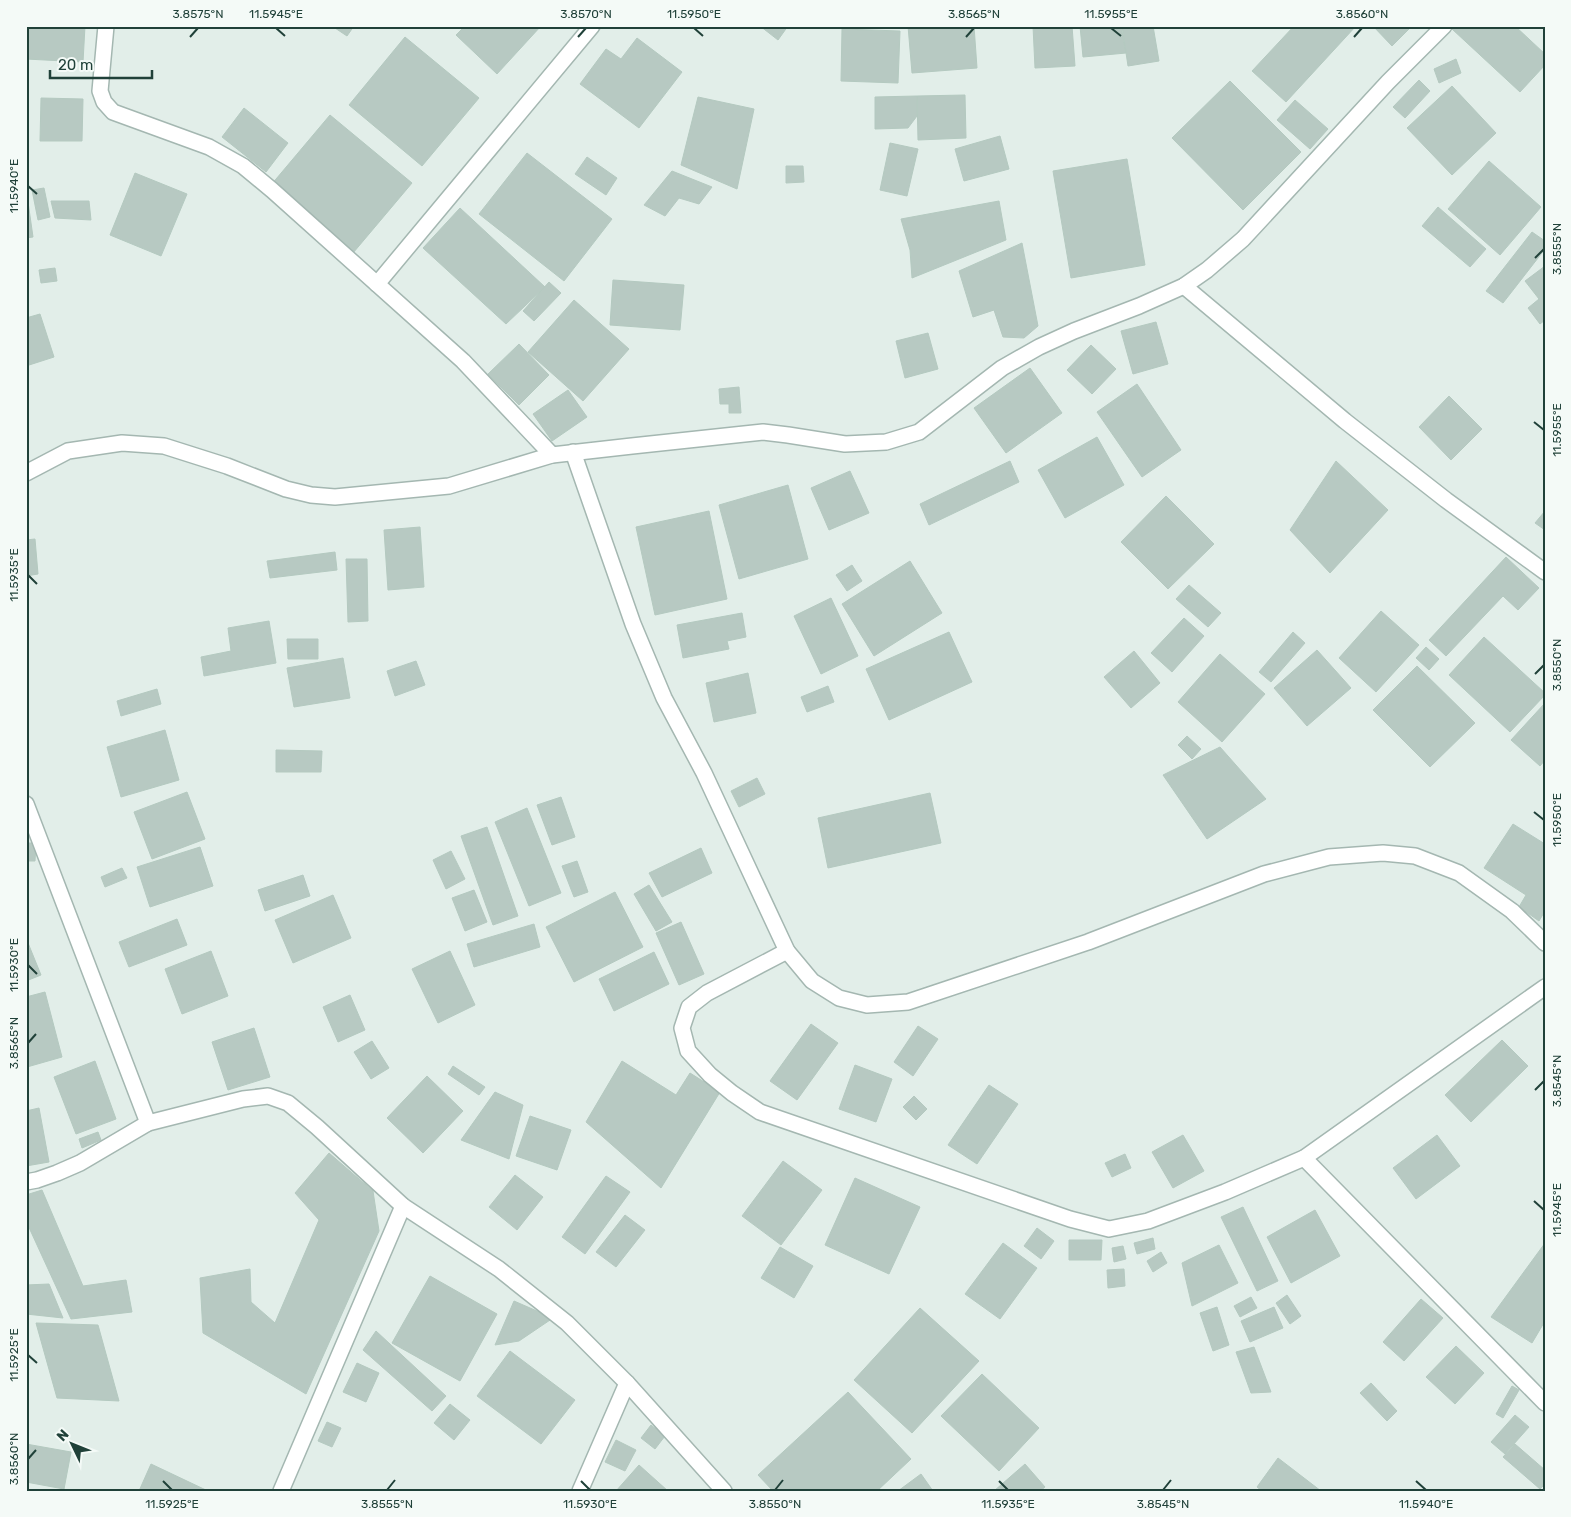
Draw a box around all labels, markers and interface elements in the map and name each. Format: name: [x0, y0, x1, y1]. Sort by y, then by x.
text: 3.8575°N: [172, 7, 224, 21]
text: 11.5945°E: [249, 7, 303, 21]
text: 3.8570°N: [560, 7, 612, 21]
text: 11.5950°E: [667, 7, 721, 21]
text: 3.8565°N: [948, 7, 1000, 21]
text: 11.5955°E: [1084, 7, 1138, 21]
text: 3.8560°N: [1336, 7, 1388, 21]
scale bar: [50, 48, 152, 80]
text: 20 m: [58, 56, 93, 74]
text: 11.5940°E: [7, 159, 21, 213]
text: 3.8555°N: [1550, 223, 1564, 275]
text: 11.5955°E: [1550, 403, 1564, 457]
text: 11.5935°E: [7, 548, 21, 602]
text: 3.8550°N: [1550, 639, 1564, 691]
text: 11.5950°E: [1550, 793, 1564, 847]
text: 11.5930°E: [7, 938, 21, 992]
text: 3.8565°N: [7, 1017, 21, 1069]
text: 3.8545°N: [1550, 1055, 1564, 1107]
text: 11.5945°E: [1550, 1183, 1564, 1237]
text: 11.5925°E: [7, 1328, 21, 1382]
north arrow: [48, 1420, 98, 1470]
text: N: [53, 1426, 73, 1445]
text: 3.8560°N: [7, 1433, 21, 1485]
text: 11.5925°E: [145, 1497, 199, 1511]
text: 3.8555°N: [361, 1497, 413, 1511]
text: 11.5930°E: [563, 1497, 617, 1511]
text: 3.8550°N: [749, 1497, 801, 1511]
text: 11.5935°E: [981, 1497, 1035, 1511]
text: 3.8545°N: [1137, 1497, 1189, 1511]
text: 11.5940°E: [1399, 1497, 1453, 1511]

